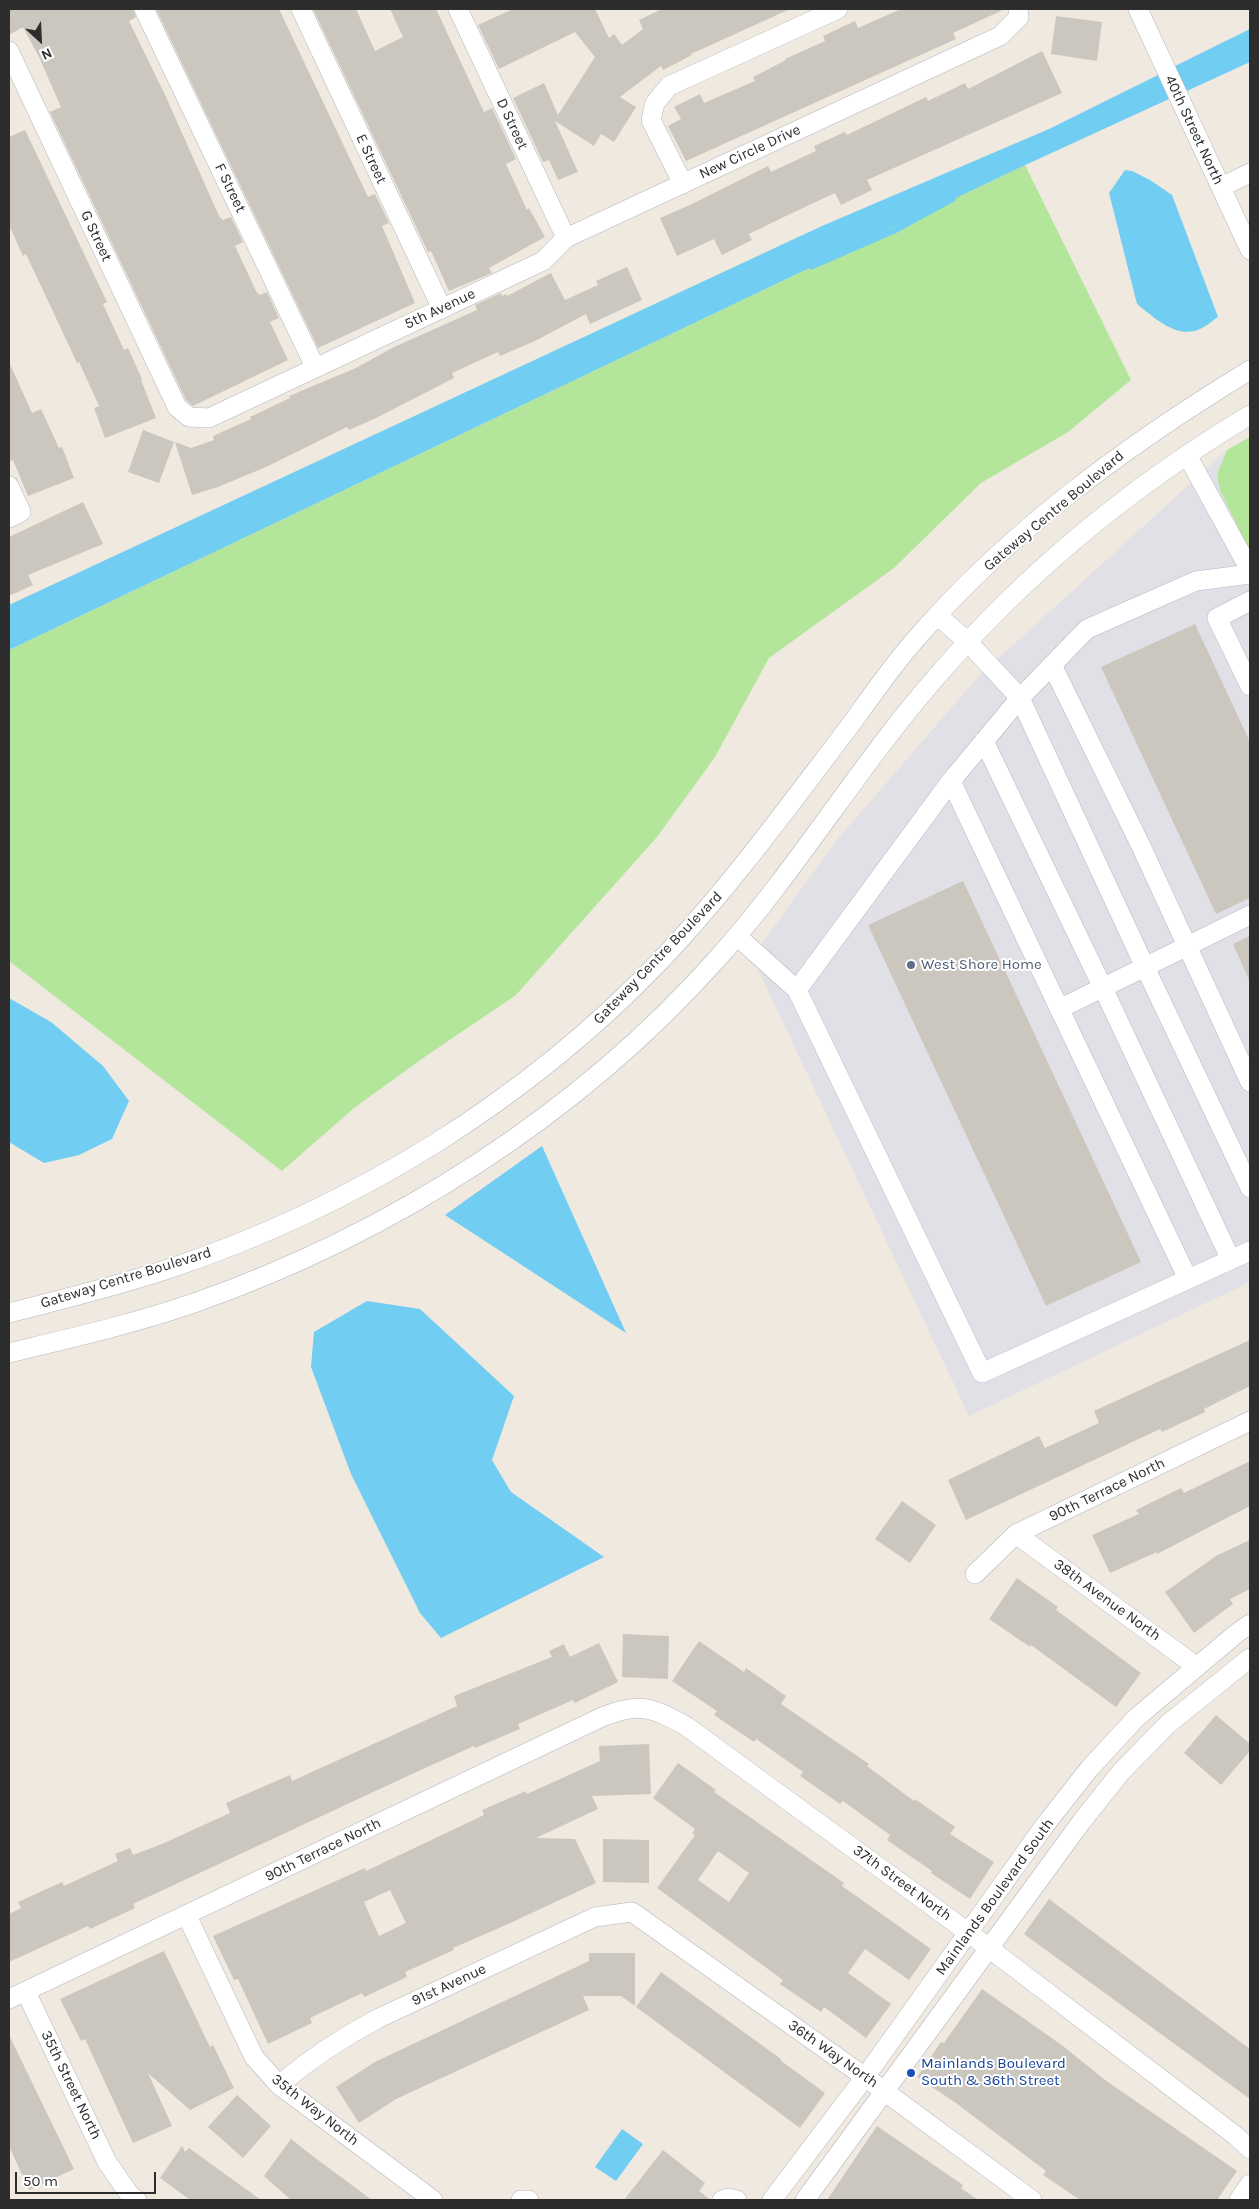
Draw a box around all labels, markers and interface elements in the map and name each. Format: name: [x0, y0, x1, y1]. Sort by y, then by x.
north arrow: [15, 15, 65, 65]
text: N: [38, 44, 55, 64]
street label: 40th Street North: [1161, 72, 1227, 188]
street label: D Street: [492, 95, 532, 153]
street label: New Circle Drive: [696, 121, 804, 183]
street label: E Street: [352, 131, 390, 187]
street label: F Street: [210, 160, 250, 216]
street label: G Street: [76, 208, 116, 264]
street label: 5th Avenue: [402, 285, 478, 333]
street label: Gateway Centre Boulevard: [980, 447, 1128, 575]
street label: Gateway Centre Boulevard: [590, 888, 726, 1028]
place label: West Shore Home: [921, 956, 1042, 974]
marker: West Shore Home: [905, 959, 917, 971]
street label: Gateway Centre Boulevard: [38, 1243, 214, 1313]
street label: 90th Terrace North: [1046, 1454, 1168, 1526]
street label: 38th Avenue North: [1050, 1555, 1164, 1645]
street label: 90th Terrace North: [262, 1814, 384, 1886]
street label: Mainlands Boulevard South: [932, 1815, 1058, 1979]
street label: 37th Street North: [849, 1841, 955, 1925]
street label: 91st Avenue: [409, 1960, 489, 2010]
street label: 36th Way North: [784, 2016, 882, 2092]
street label: 35th Street North: [37, 2028, 105, 2142]
place label: Mainlands Boulevard South & 36th Street: [921, 2055, 1066, 2090]
marker: Mainlands Boulevard South & 36th Street: [905, 2067, 917, 2079]
street label: 35th Way North: [268, 2070, 362, 2150]
scale bar: [18, 2162, 159, 2194]
text: 50 m: [23, 2172, 58, 2190]

